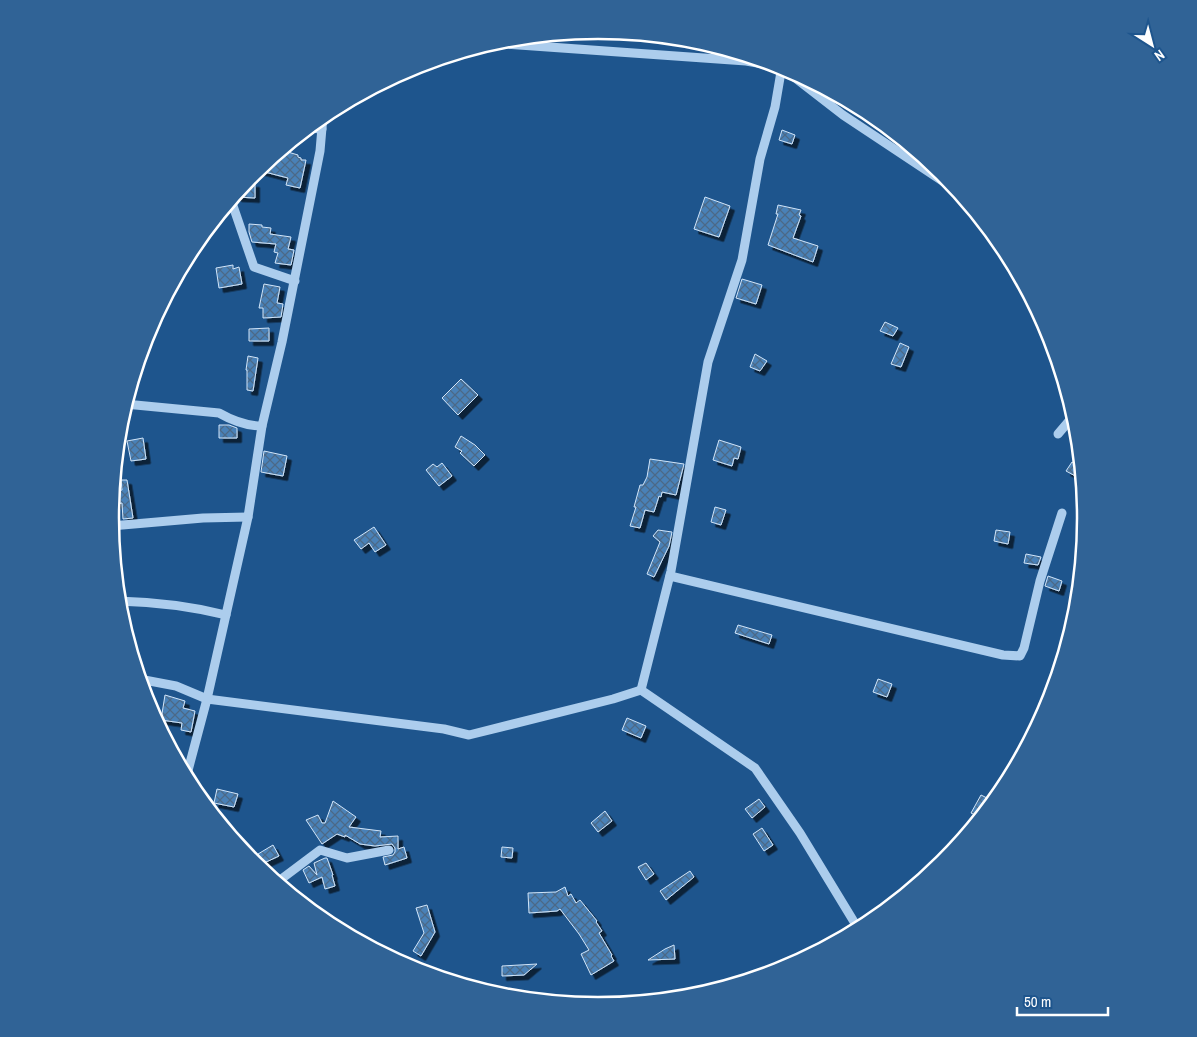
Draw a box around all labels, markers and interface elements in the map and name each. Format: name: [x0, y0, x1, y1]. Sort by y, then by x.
north arrow: [1127, 20, 1177, 70]
text: N: [1151, 46, 1168, 65]
scale bar: [1017, 984, 1108, 1016]
text: 50 m: [1024, 991, 1051, 1012]

